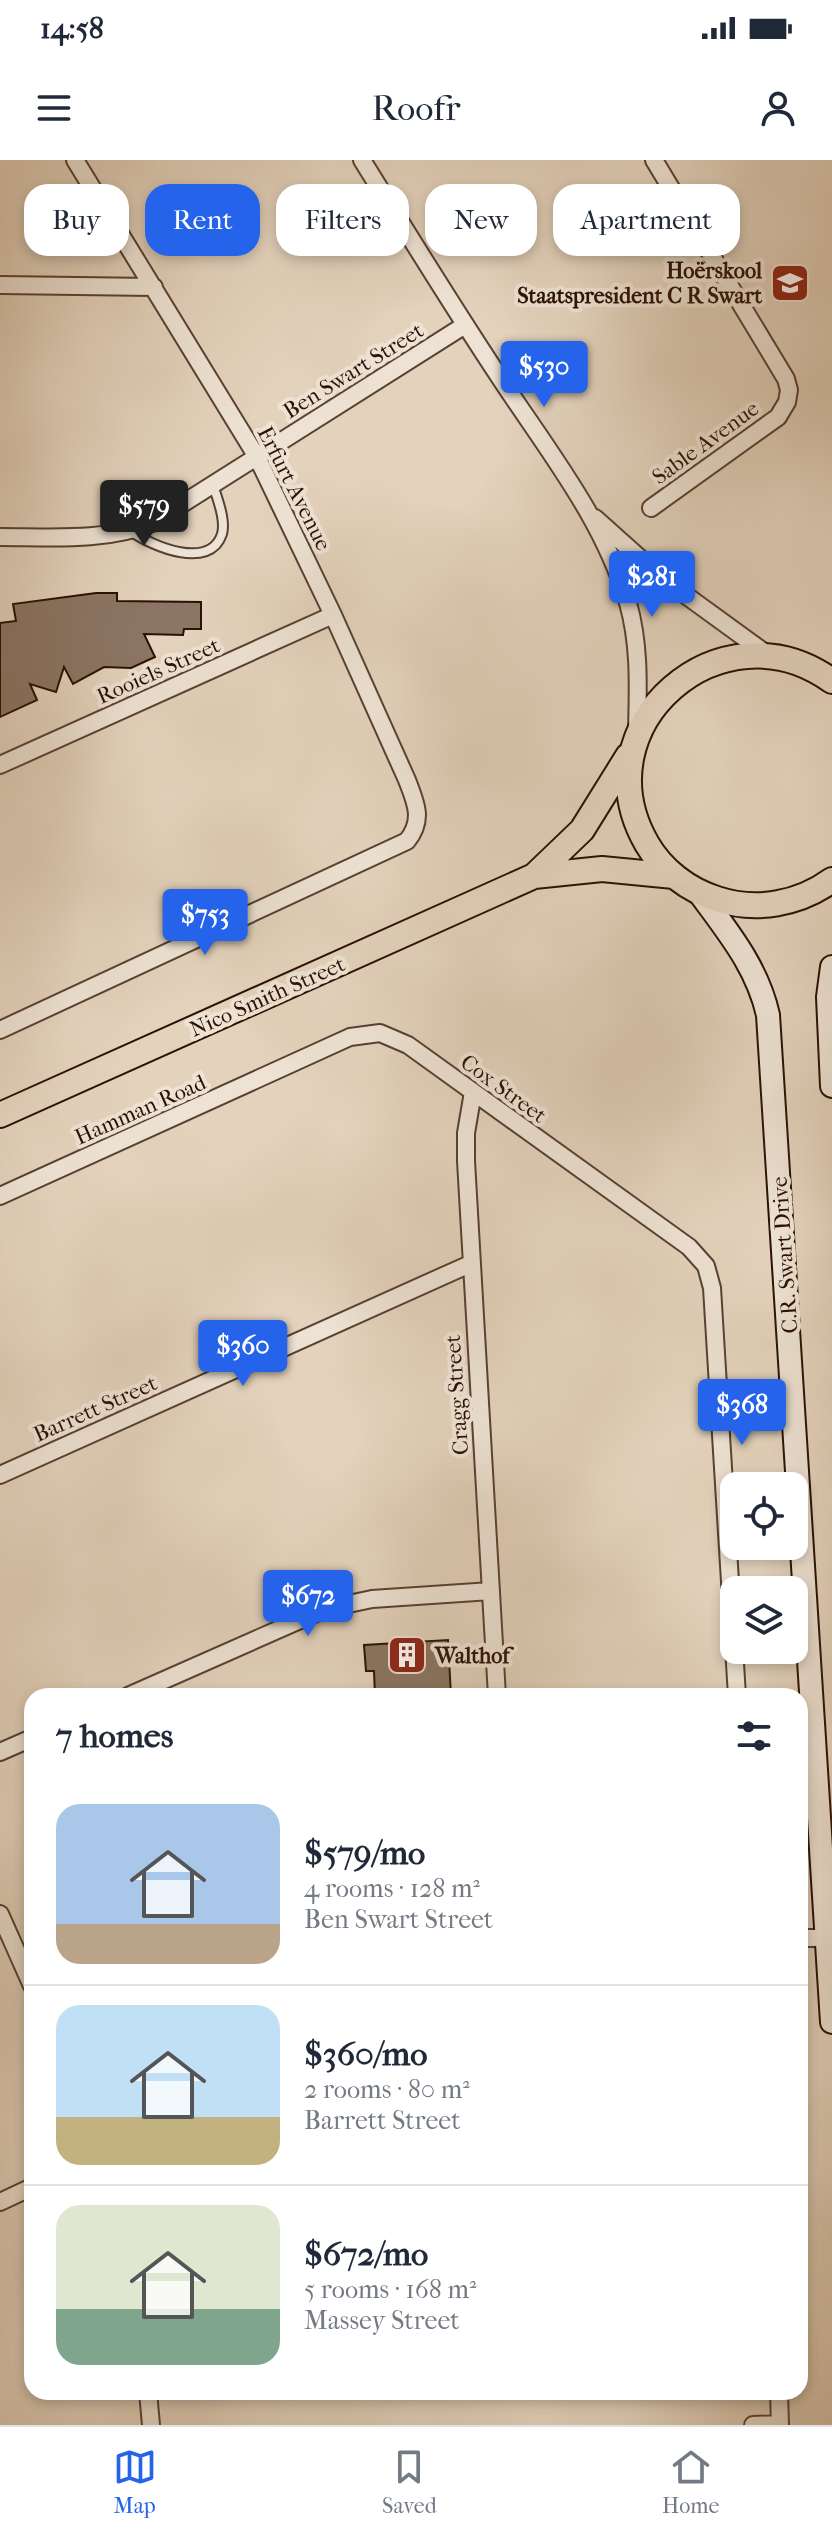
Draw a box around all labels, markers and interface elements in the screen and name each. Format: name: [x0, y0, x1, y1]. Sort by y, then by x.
text: 14:58: [40, 11, 104, 46]
icon: menu: [32, 86, 76, 130]
icon: person: [756, 86, 800, 130]
text: Roofr: [371, 87, 461, 129]
chip: Buy: [24, 184, 129, 256]
chip: Rent: [145, 184, 260, 256]
chip: Filters: [276, 184, 409, 256]
chip: New: [425, 184, 537, 256]
chip: Apartment: [553, 184, 740, 256]
place label: Hoërskool Staatspresident C R Swart: [517, 258, 763, 309]
school or university icon: Hoërskool Staatspresident C R Swart: [769, 262, 811, 304]
street label: Ben Swart Street: [279, 317, 428, 424]
pin: $530: [497, 341, 591, 409]
text: $530: [519, 351, 569, 382]
street label: Sable Avenue: [647, 395, 764, 490]
street label: Erfurt Avenue: [252, 422, 337, 555]
pin: $579: [97, 480, 191, 548]
text: $579: [118, 490, 170, 521]
pin: $281: [605, 551, 699, 619]
text: $281: [627, 561, 677, 592]
street label: Rooiels Street: [93, 632, 224, 710]
pin: $753: [158, 889, 252, 957]
text: $753: [181, 899, 229, 930]
street label: Nico Smith Street: [186, 951, 349, 1043]
street label: Cox Street: [455, 1049, 552, 1129]
street label: Hamman Road: [71, 1069, 211, 1150]
street label: C.R. Swart Drive: [767, 1175, 803, 1334]
pin: $360: [196, 1320, 290, 1388]
text: $360: [216, 1330, 270, 1361]
street label: Cragg Street: [440, 1334, 474, 1456]
street label: Barrett Street: [30, 1370, 161, 1448]
pin: $368: [695, 1379, 789, 1447]
text: $368: [716, 1389, 768, 1420]
map controls: [720, 1472, 808, 1664]
button: locate: [720, 1472, 808, 1560]
pin: $672: [261, 1570, 355, 1638]
button: layers: [720, 1576, 808, 1664]
text: $672: [281, 1580, 335, 1611]
building icon: Walthof: [386, 1634, 428, 1676]
place label: Walthof: [434, 1643, 514, 1669]
icon: filters: [732, 1714, 776, 1758]
text: 7 homes: [56, 1716, 173, 1756]
text: $579/mo: [304, 1833, 425, 1873]
icon: home: [120, 1836, 216, 1932]
text: 4 rooms · 128 m²: [304, 1873, 480, 1904]
text: Ben Swart Street: [304, 1904, 493, 1935]
text: $360/mo: [304, 2034, 427, 2074]
icon: home: [120, 2037, 216, 2133]
text: 2 rooms · 80 m²: [304, 2074, 470, 2105]
text: Barrett Street: [304, 2105, 461, 2136]
text: $672/mo: [304, 2234, 428, 2274]
icon: home: [120, 2237, 216, 2333]
text: 5 rooms · 168 m²: [304, 2274, 476, 2305]
text: Massey Street: [304, 2305, 460, 2336]
tab: Map: [113, 2445, 157, 2519]
tab: Saved: [382, 2445, 437, 2519]
tab: Home: [662, 2445, 719, 2519]

